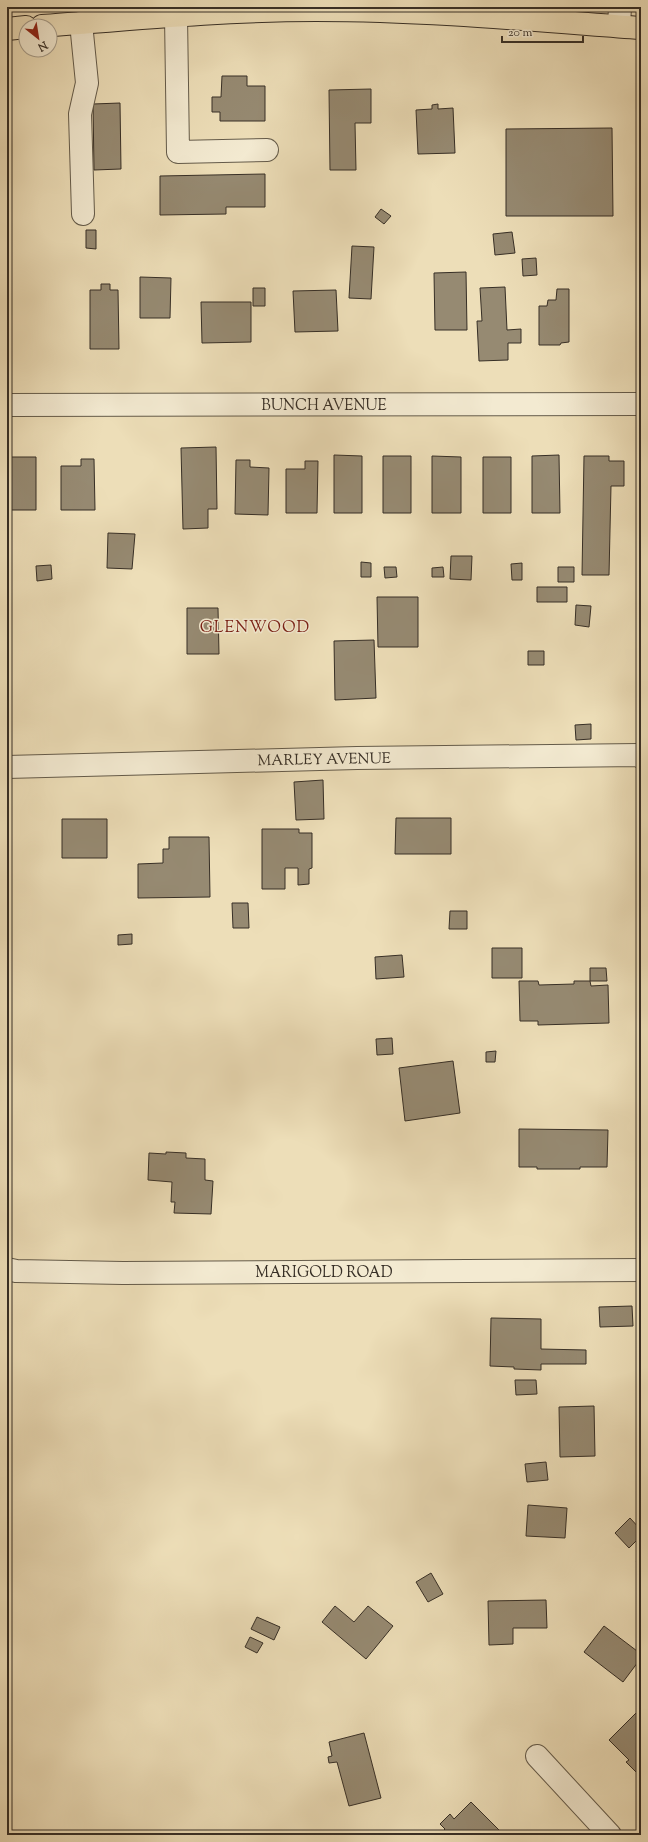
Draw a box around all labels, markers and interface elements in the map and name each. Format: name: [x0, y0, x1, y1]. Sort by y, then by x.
north arrow: [18, 18, 58, 58]
scale bar: [502, 18, 583, 44]
text: 20 m: [508, 24, 533, 42]
text: N: [35, 36, 51, 55]
street label: BUNCH AVENUE: [261, 396, 387, 417]
district label: GLENWOOD: [200, 617, 310, 640]
street label: MARLEY AVENUE: [257, 749, 391, 772]
street label: MARIGOLD ROAD: [255, 1263, 393, 1284]

